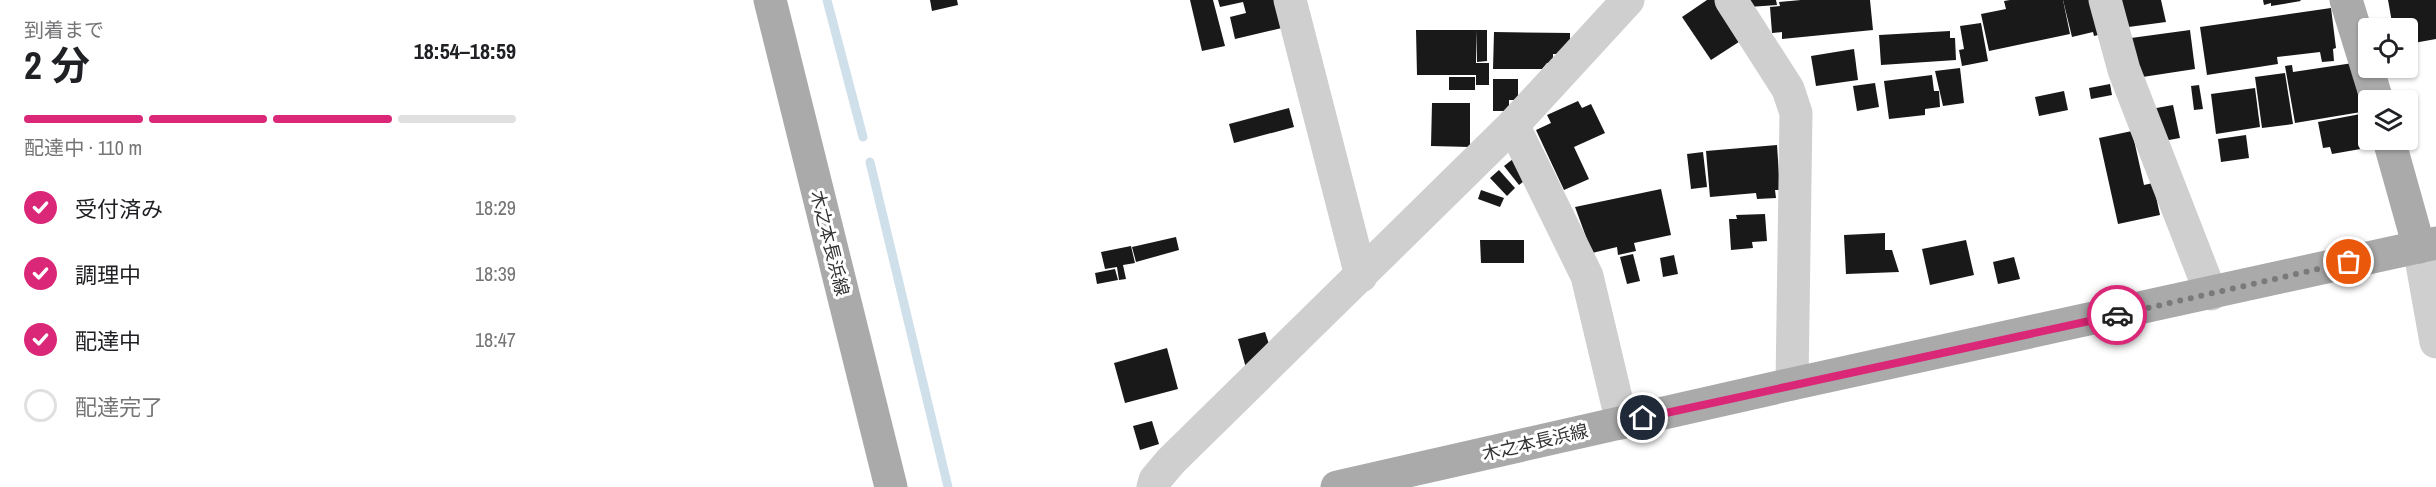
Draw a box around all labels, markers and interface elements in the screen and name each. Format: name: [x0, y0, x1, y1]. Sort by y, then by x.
text: 到着まで: [24, 16, 104, 43]
map controls: [2358, 18, 2418, 150]
button: locate: [2358, 18, 2418, 78]
text: 18:54–18:59: [414, 36, 516, 66]
text: 2 分: [24, 39, 90, 91]
button: layers: [2358, 90, 2418, 150]
text: 配達中 · 110 m: [24, 134, 142, 161]
street label: 木之本長浜線: [805, 188, 855, 298]
icon: check: [24, 191, 57, 224]
text: 受付済み: [75, 194, 163, 224]
text: 18:29: [475, 194, 516, 221]
pin: [2323, 236, 2374, 287]
icon: bag: [2332, 245, 2365, 278]
icon: check: [24, 257, 57, 290]
text: 調理中: [75, 260, 141, 290]
text: 18:39: [475, 260, 516, 287]
courier: [2087, 285, 2147, 345]
icon: car: [2101, 299, 2134, 332]
icon: check: [24, 323, 57, 356]
text: 配達中: [75, 326, 141, 356]
text: 18:47: [475, 326, 516, 353]
text: 配達完了: [75, 392, 163, 422]
pin: [1617, 392, 1668, 443]
icon: home: [1626, 401, 1659, 434]
street label: 木之本長浜線: [1480, 418, 1590, 466]

